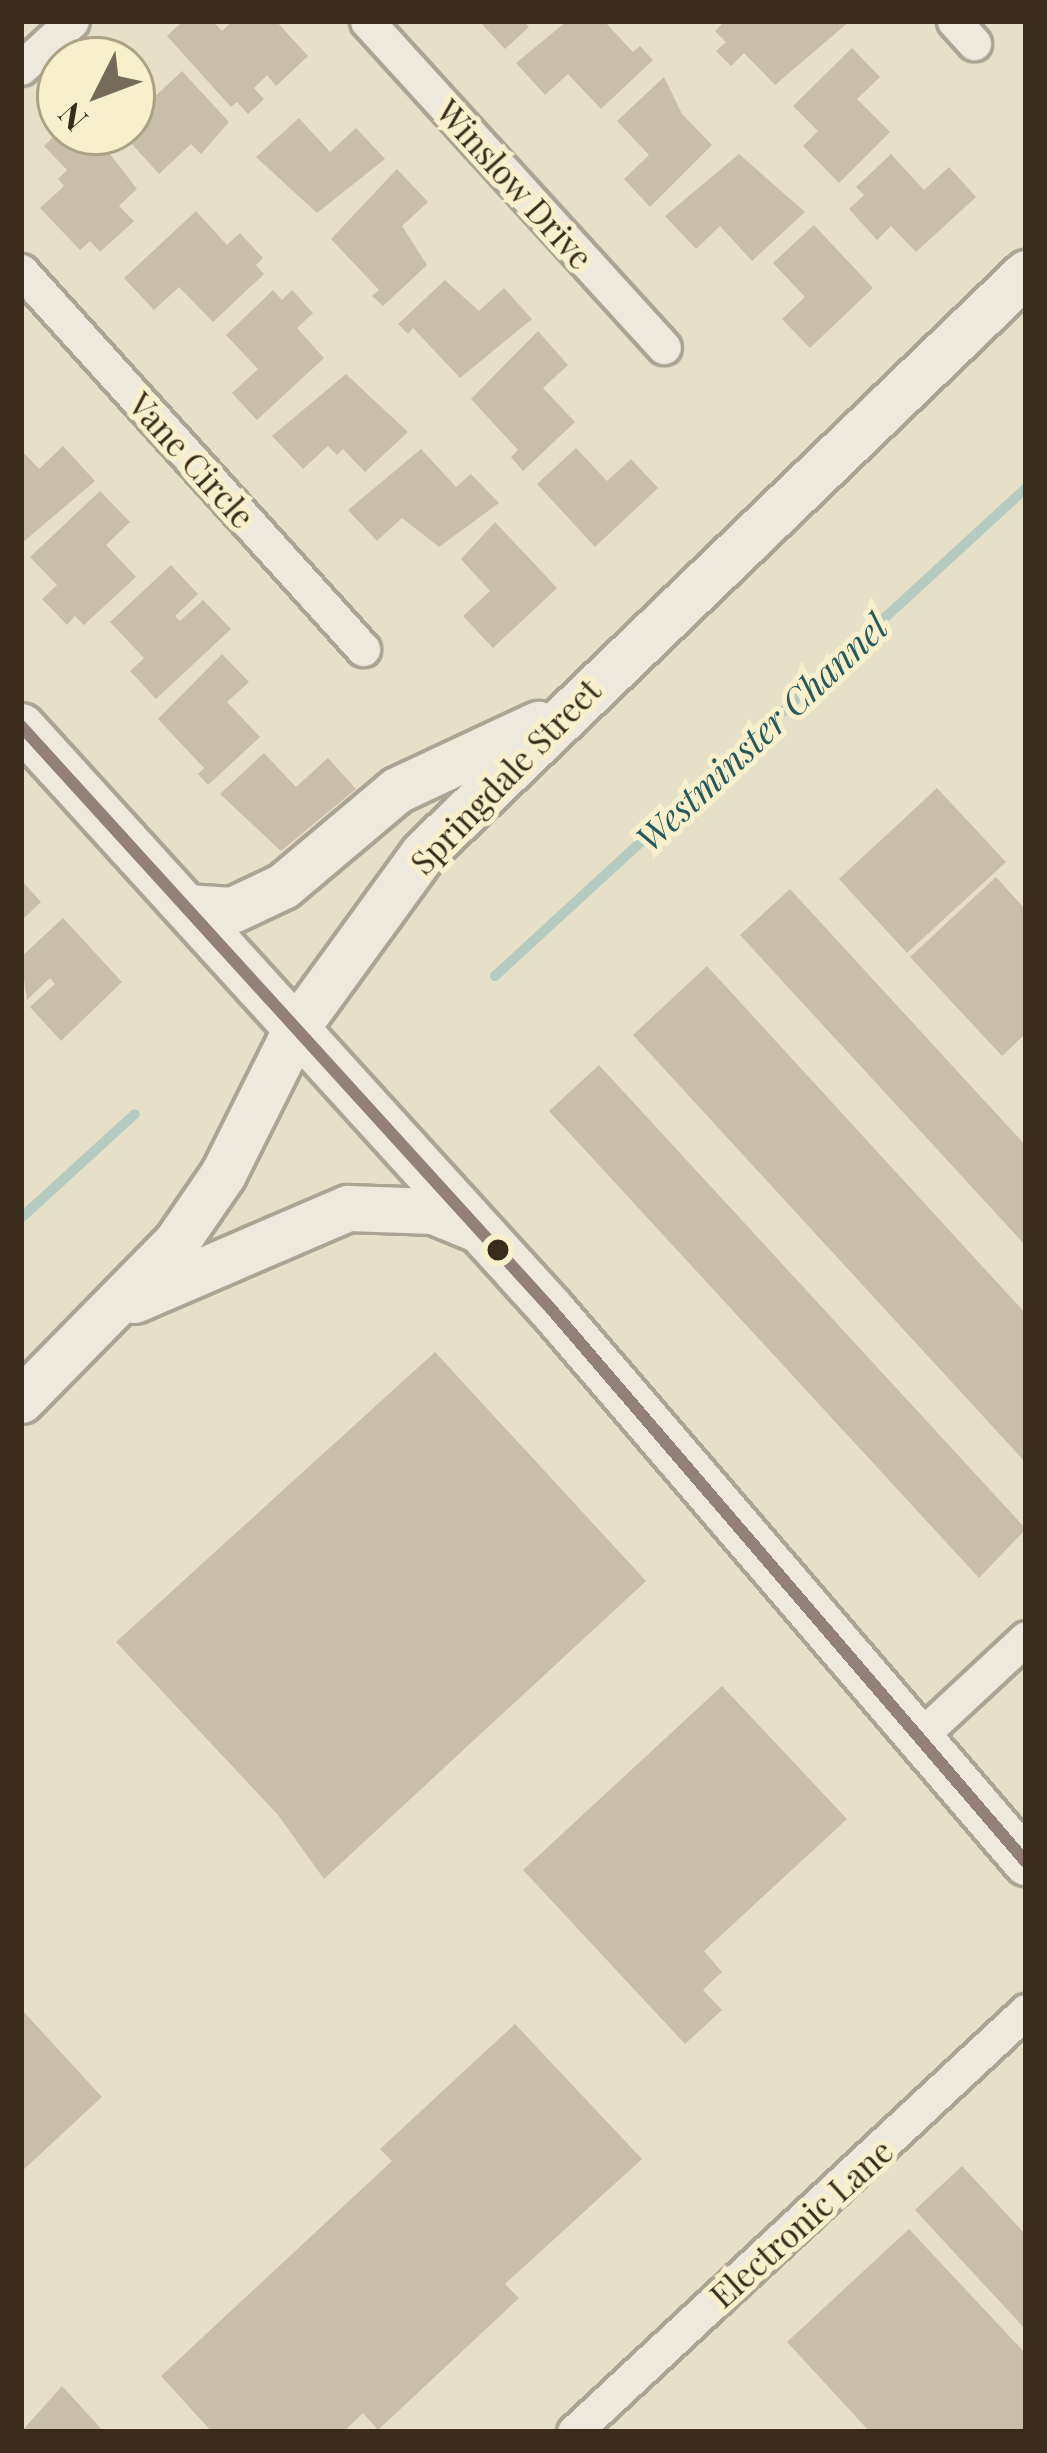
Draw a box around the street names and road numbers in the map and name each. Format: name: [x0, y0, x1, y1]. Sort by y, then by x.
street label: Winslow Drive: [429, 91, 601, 277]
street label: Vane Circle: [121, 384, 263, 536]
street label: Springdale Street: [402, 670, 608, 882]
street label: Electronic Lane: [702, 2131, 900, 2315]

